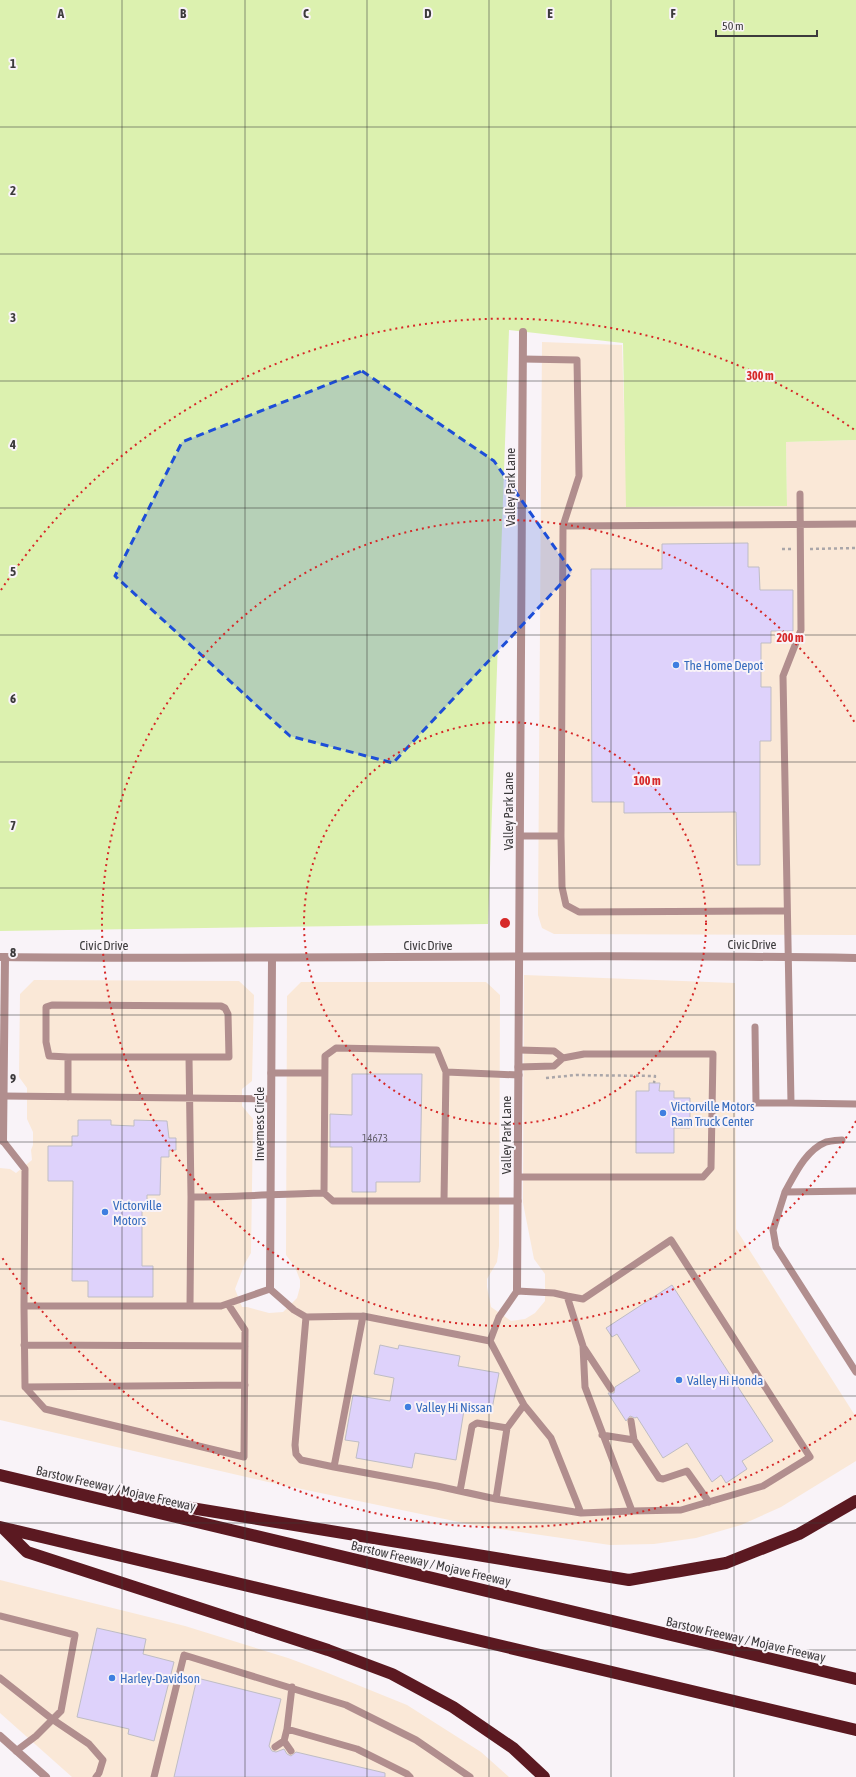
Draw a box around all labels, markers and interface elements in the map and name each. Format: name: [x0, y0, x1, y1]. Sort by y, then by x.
text: A: [57, 6, 65, 21]
text: B: [180, 6, 187, 21]
text: C: [303, 6, 309, 21]
text: D: [424, 6, 432, 21]
text: E: [547, 6, 553, 21]
text: F: [670, 6, 676, 21]
scale bar: [716, 12, 817, 38]
text: 50 m: [722, 19, 744, 33]
text: 1: [10, 56, 16, 71]
text: 2: [10, 183, 16, 198]
text: 3: [10, 310, 16, 325]
text: 300 m: [746, 369, 774, 383]
text: 4: [9, 437, 16, 452]
street label: Valley Park Lane: [503, 448, 518, 526]
text: 5: [10, 564, 16, 579]
text: 200 m: [776, 631, 804, 645]
place label: The Home Depot: [684, 658, 764, 673]
marker: The Home Depot: [671, 660, 681, 670]
text: 6: [10, 691, 16, 706]
street label: Valley Park Lane: [501, 772, 516, 850]
text: 100 m: [633, 774, 661, 788]
text: 7: [10, 818, 16, 833]
centre of rings: [498, 916, 512, 930]
street label: Civic Drive: [727, 937, 777, 952]
street label: Civic Drive: [79, 938, 129, 953]
street label: Civic Drive: [403, 938, 453, 953]
text: 8: [10, 945, 16, 960]
text: 9: [10, 1071, 16, 1086]
street label: Inverness Circle: [252, 1087, 267, 1161]
street label: Valley Park Lane: [499, 1096, 514, 1174]
place label: Victorville Motors Ram Truck Center: [671, 1099, 755, 1129]
marker: Victorville Motors Ram Truck Center: [658, 1108, 668, 1118]
house number: 14673: [362, 1132, 388, 1144]
place label: Victorville Motors: [113, 1198, 162, 1228]
marker: Victorville Motors: [100, 1207, 110, 1217]
place label: Valley Hi Honda: [687, 1373, 763, 1388]
marker: Valley Hi Honda: [674, 1375, 684, 1385]
place label: Valley Hi Nissan: [416, 1400, 492, 1415]
marker: Valley Hi Nissan: [403, 1402, 413, 1412]
street label: Barstow Freeway / Mojave Freeway: [35, 1463, 198, 1514]
street label: Barstow Freeway / Mojave Freeway: [350, 1538, 513, 1589]
street label: Barstow Freeway / Mojave Freeway: [665, 1614, 828, 1665]
place label: Harley-Davidson: [120, 1671, 200, 1686]
marker: Harley-Davidson: [107, 1673, 117, 1683]

